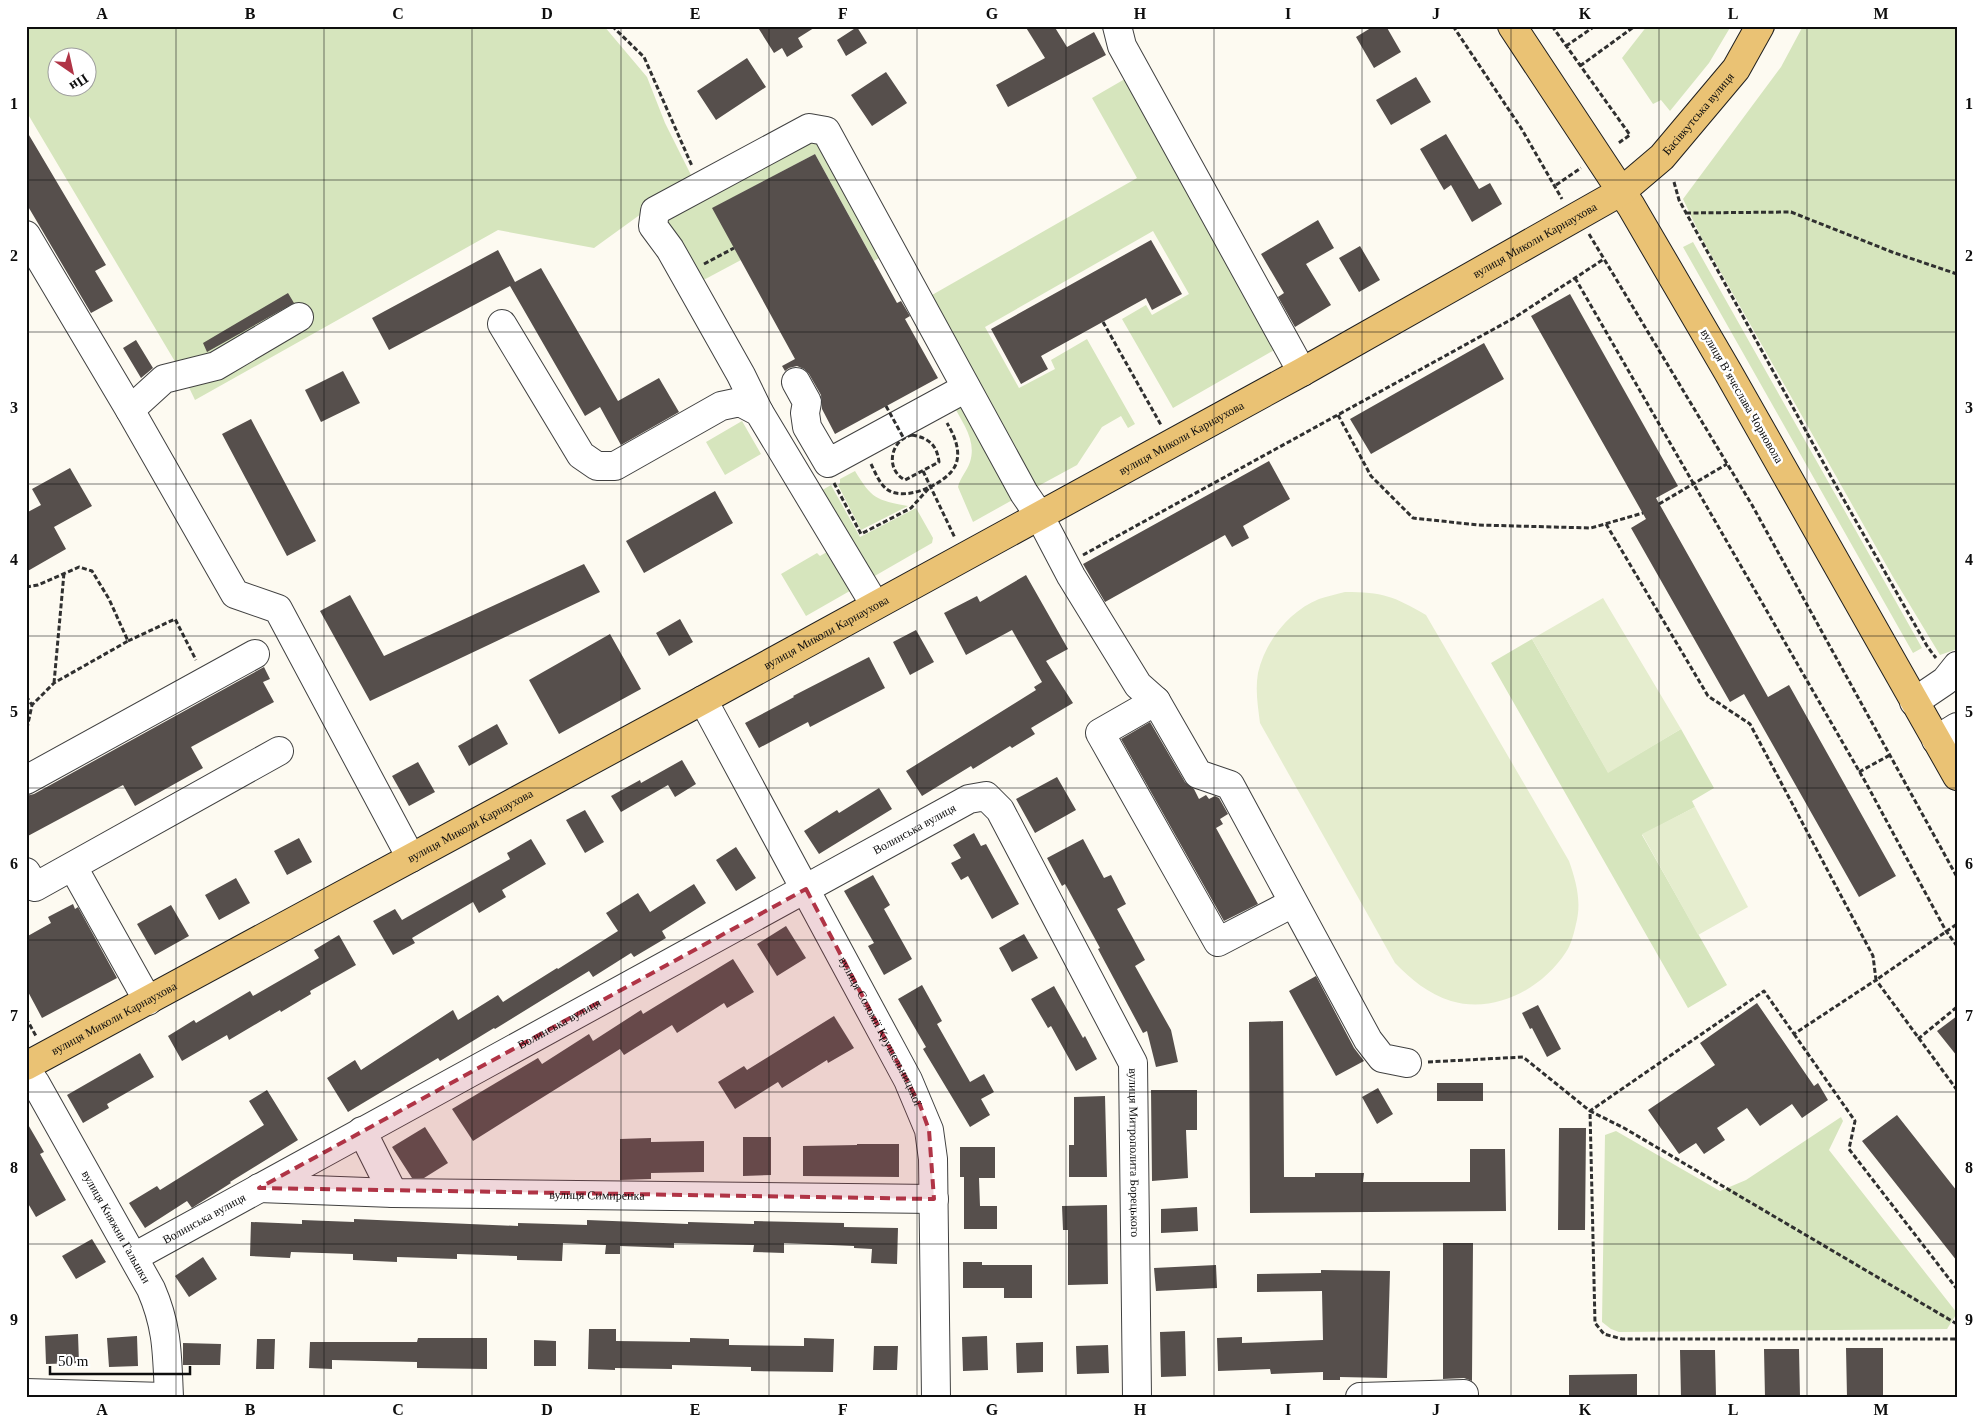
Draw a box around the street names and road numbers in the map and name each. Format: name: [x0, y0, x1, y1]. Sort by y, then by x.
street label: Басівкутська вулиця: [1660, 69, 1737, 158]
street label: вулиця Миколи Карнаухова: [1470, 199, 1600, 281]
street label: вулиця Вʼячеслава Чорновола: [1698, 326, 1787, 466]
street label: вулиця Миколи Карнаухова: [1116, 398, 1247, 478]
street label: вулиця Миколи Карнаухова: [761, 592, 892, 672]
street label: вулиця Миколи Карнаухова: [405, 786, 536, 865]
street label: Волинська вулиця: [870, 800, 959, 857]
street label: вулиця Соломії Крушельницької: [836, 954, 925, 1109]
street label: вулиця Миколи Карнаухова: [49, 979, 180, 1058]
street label: Волинська вулиця: [515, 995, 604, 1052]
street label: вулиця Митрополита Борецького: [1126, 1068, 1142, 1237]
street label: вулиця Княжни Гальшки: [79, 1168, 154, 1286]
street label: вулиця Симиренка: [549, 1188, 645, 1203]
street label: Волинська вулиця: [160, 1190, 249, 1247]

